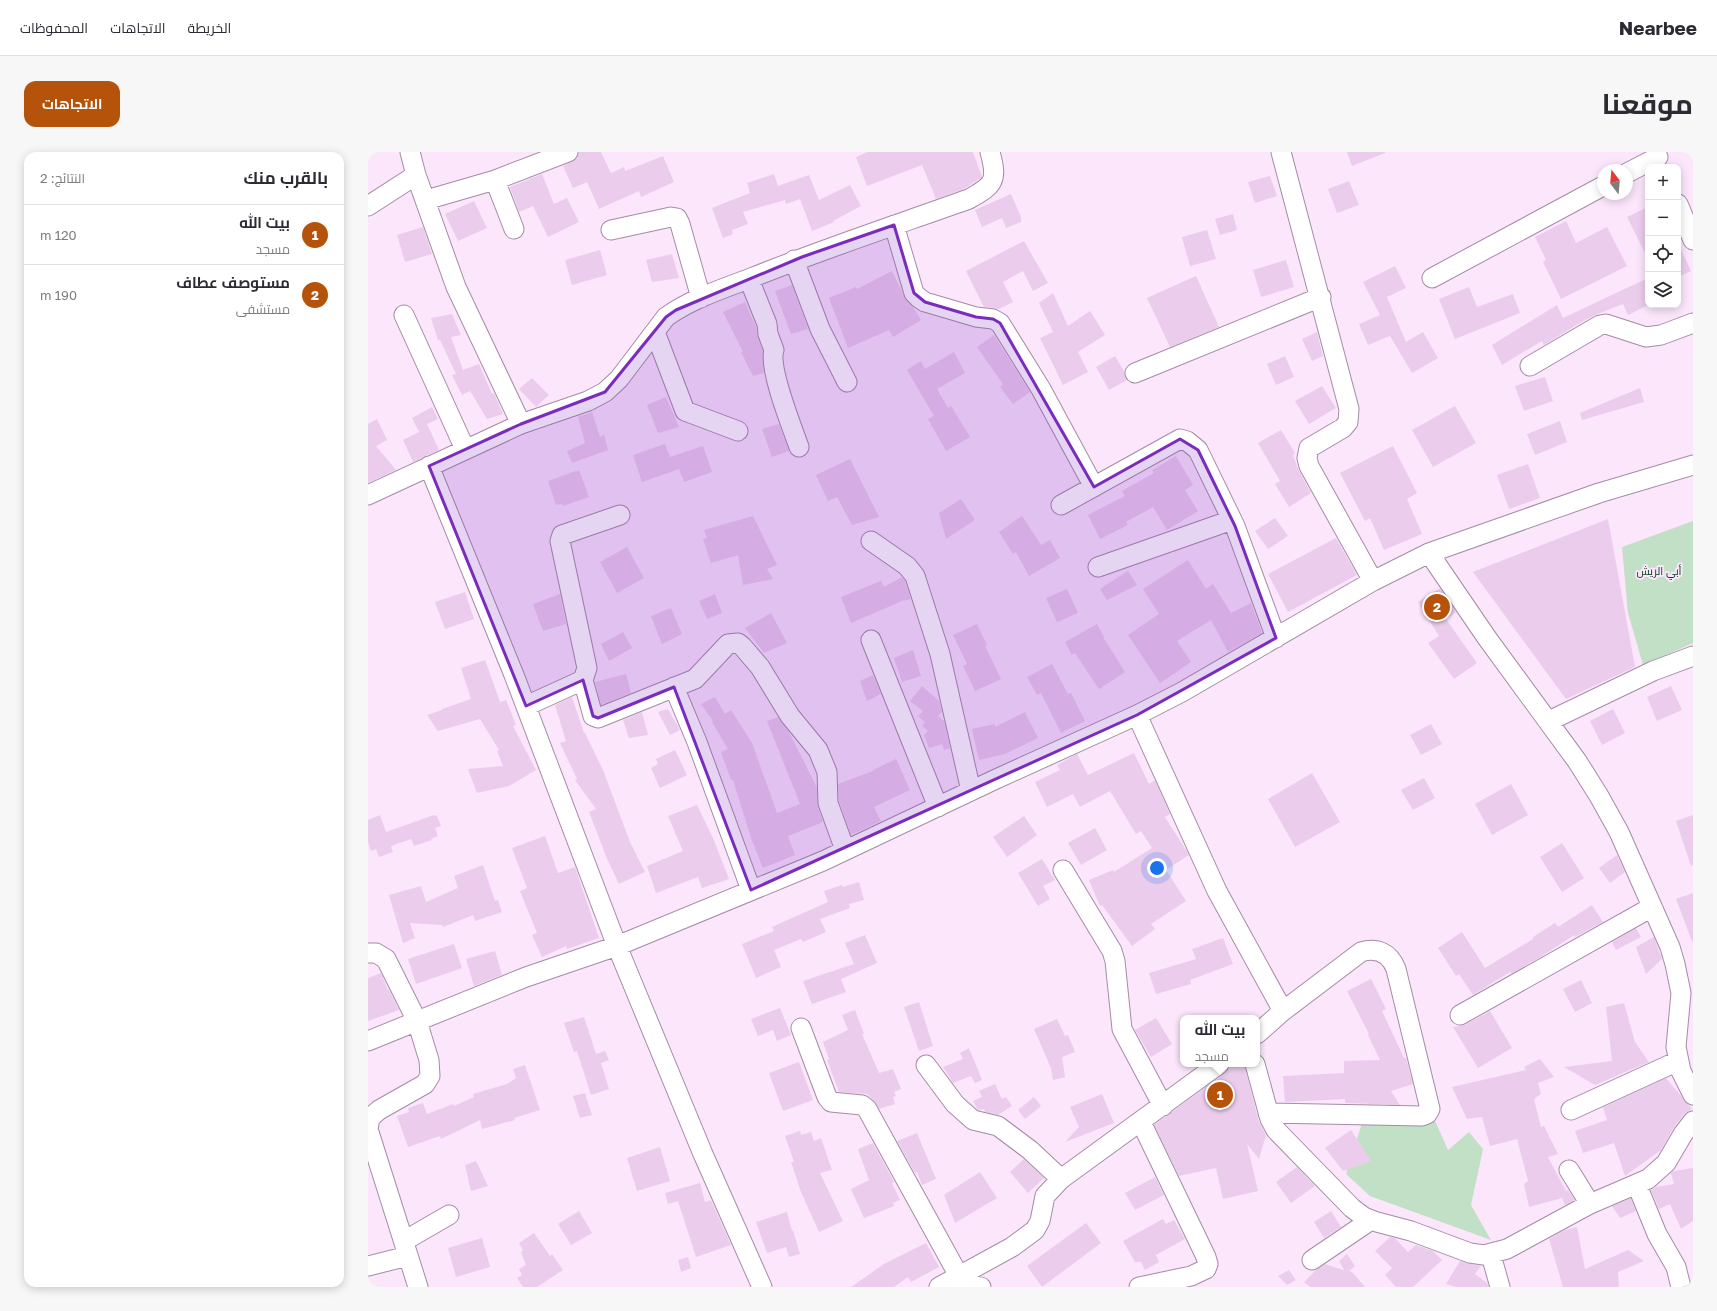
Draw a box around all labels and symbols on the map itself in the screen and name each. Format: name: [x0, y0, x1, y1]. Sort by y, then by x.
north arrow: [1597, 164, 1633, 200]
park label: أبي الريش: [1636, 564, 1682, 580]
pin: 2: [1424, 592, 1450, 622]
your location: [1147, 858, 1167, 878]
pin: 1: [1207, 1080, 1233, 1110]

